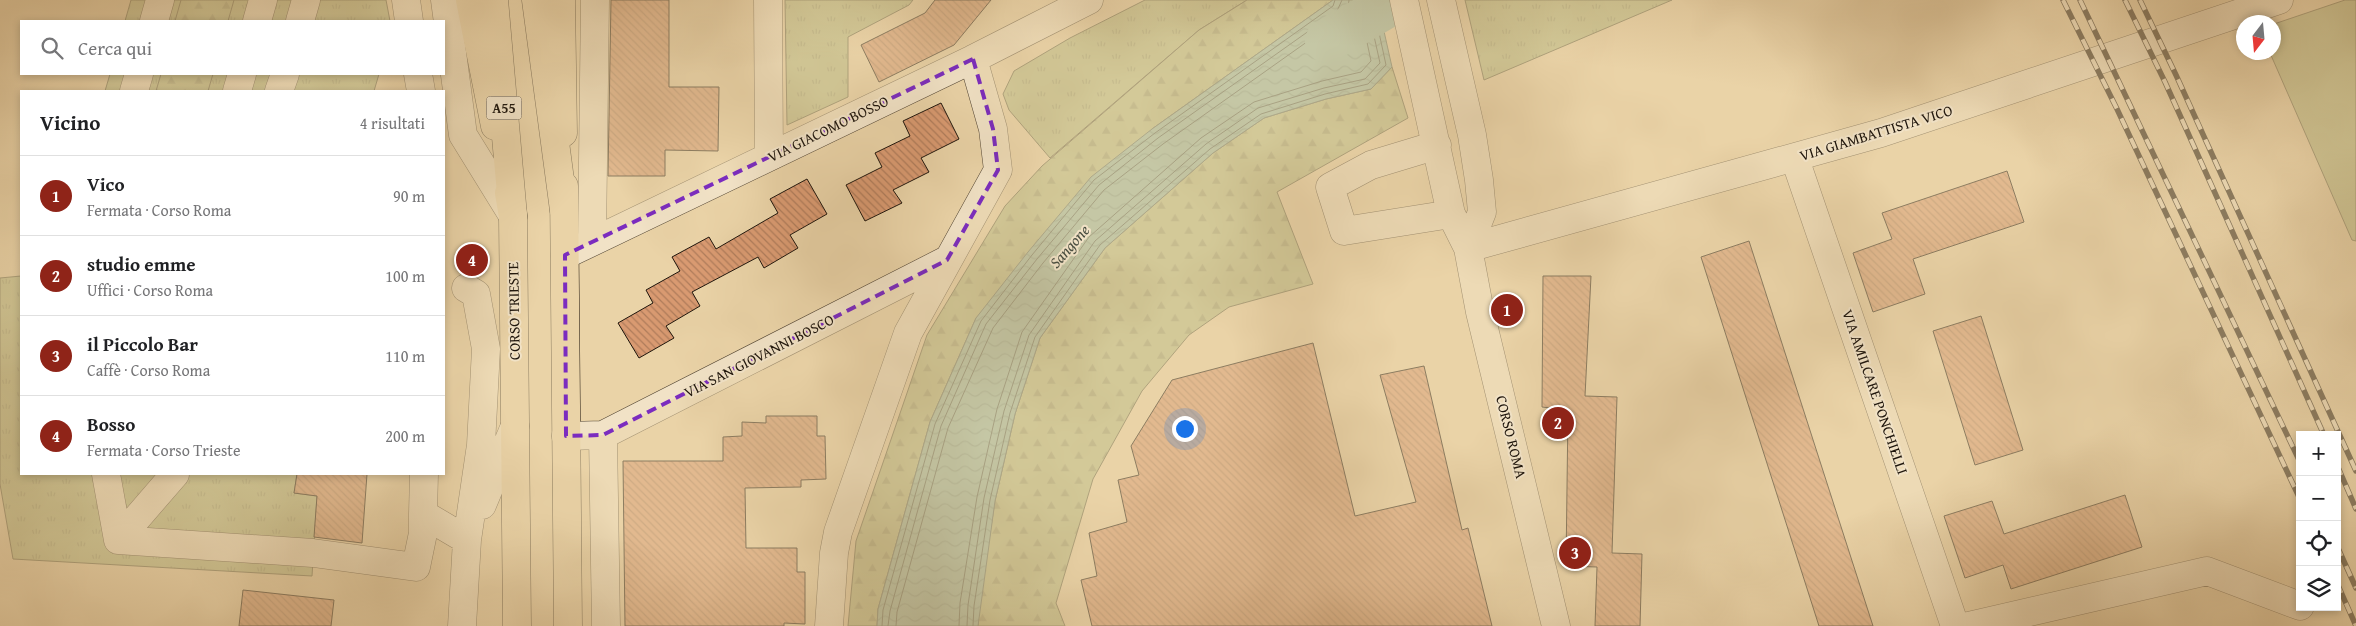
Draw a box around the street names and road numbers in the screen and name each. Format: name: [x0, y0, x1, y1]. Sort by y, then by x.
street label: VIA GIACOMO BOSSO: [764, 90, 892, 167]
road number: A55: [486, 96, 522, 120]
street label: VIA GIAMBATTISTA VICO: [1797, 99, 1955, 166]
street label: CORSO TRIESTE: [502, 261, 525, 360]
street label: VIA AMILCARE PONCHIELLI: [1837, 307, 1914, 477]
street label: VIA SAN GIOVANNI BOSCO: [680, 309, 837, 403]
street label: CORSO ROMA: [1491, 393, 1532, 481]

